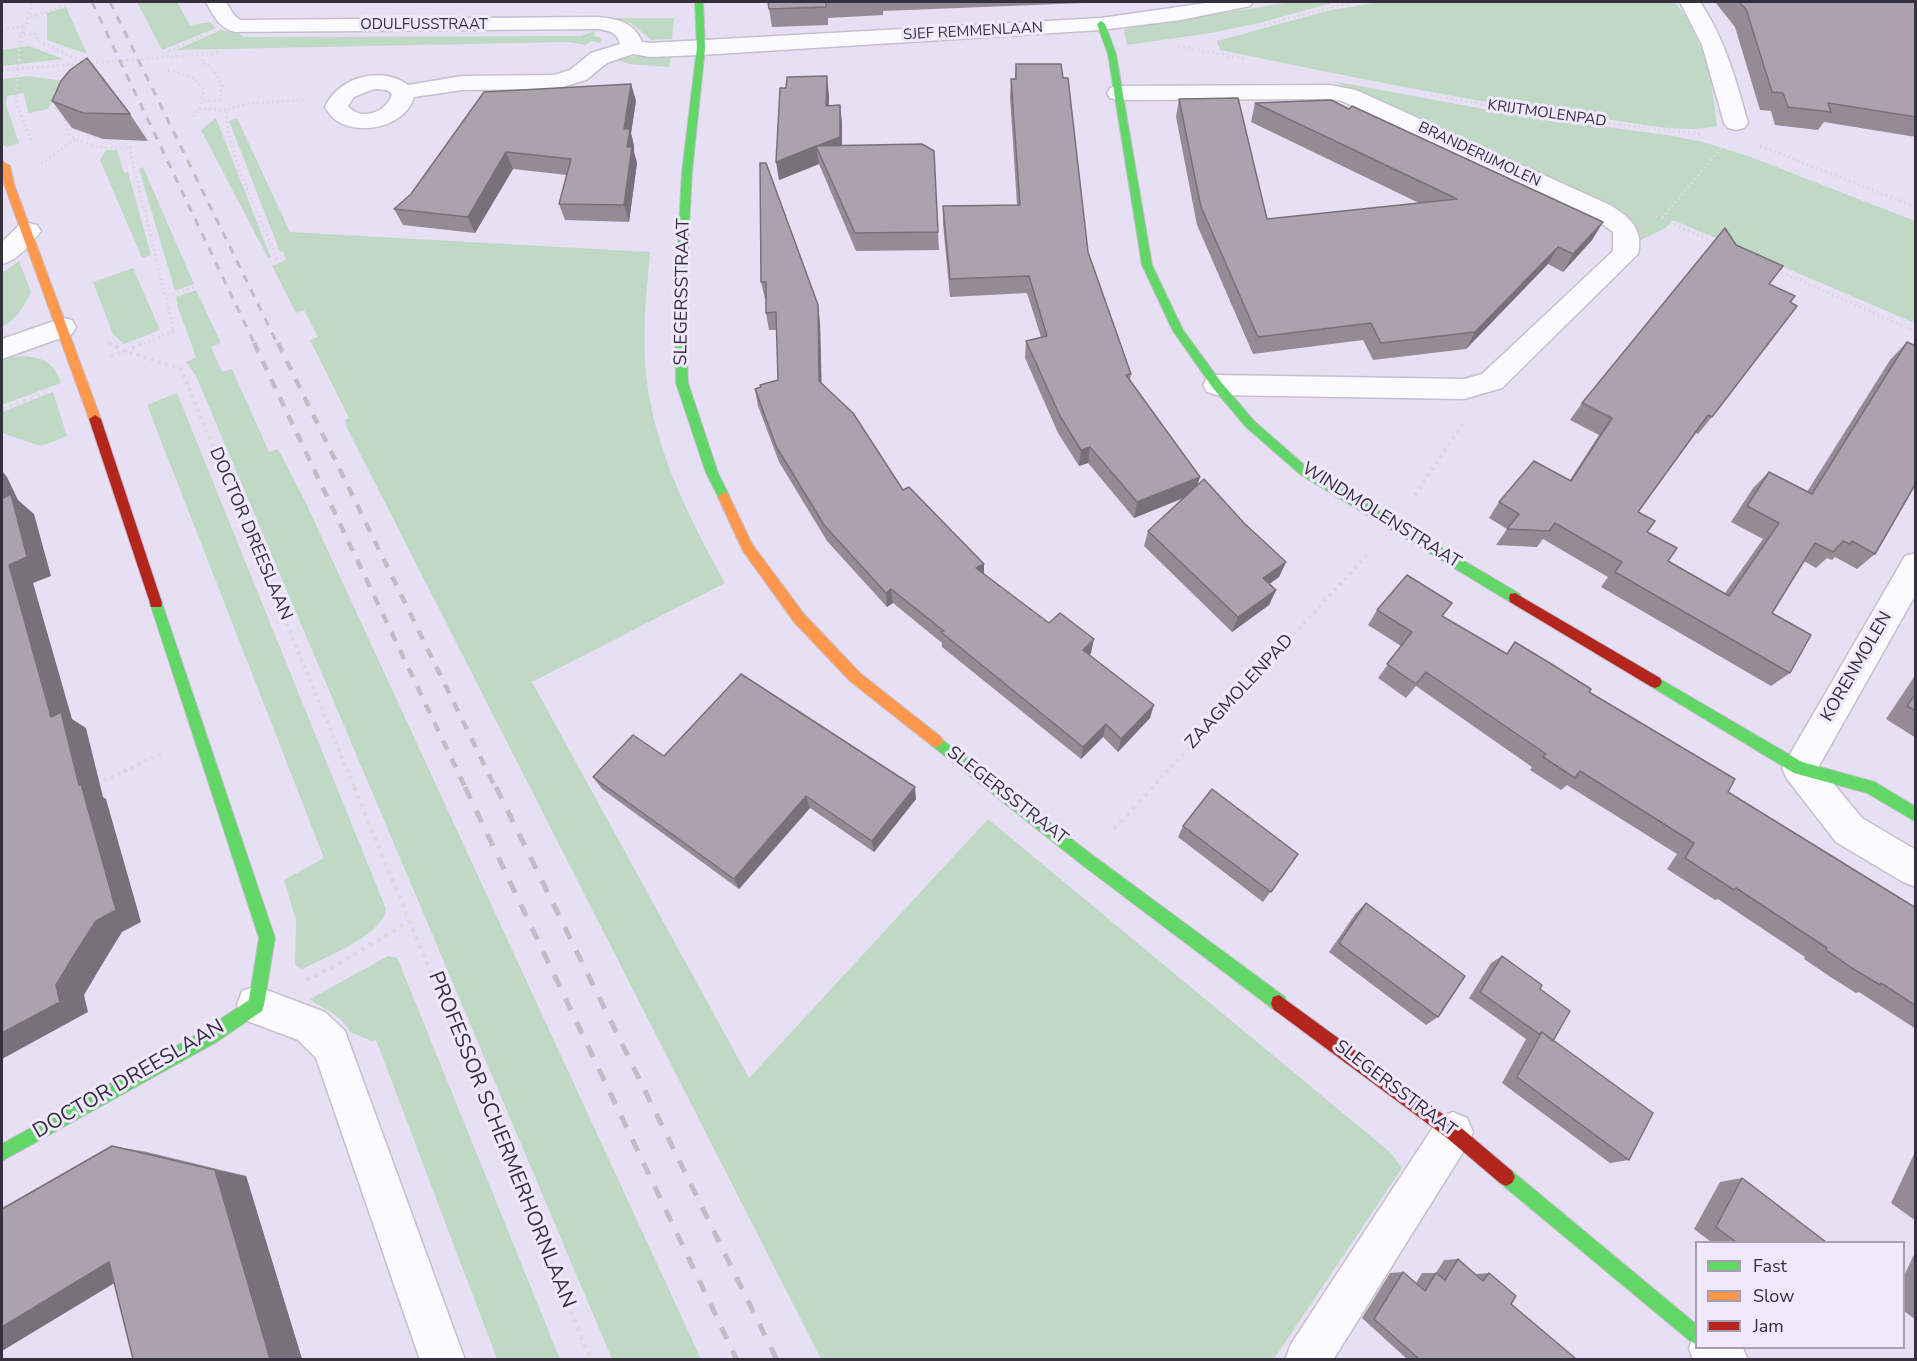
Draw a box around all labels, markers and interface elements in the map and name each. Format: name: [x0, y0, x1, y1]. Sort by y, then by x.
street label: ODULFUSSTRAAT: [360, 16, 488, 34]
street label: SJEF REMMENLAAN: [903, 19, 1043, 45]
street label: KRIJTMOLENPAD: [1486, 97, 1608, 131]
street label: BRANDERIJMOLEN: [1415, 119, 1543, 191]
street label: SLEGERSSTRAAT: [671, 218, 695, 366]
street label: DOCTOR DREESLAAN: [204, 444, 296, 624]
street label: WINDMOLENSTRAAT: [1298, 458, 1464, 574]
street label: KORENMOLEN: [1817, 608, 1897, 726]
street label: ZAAGMOLENPAD: [1181, 630, 1299, 754]
street label: SLEGERSSTRAAT: [942, 742, 1072, 850]
street label: PROFESSOR SCHERMERHORNLAAN: [422, 968, 580, 1312]
street label: DOCTOR DREESLAAN: [29, 1015, 229, 1145]
street label: SLEGERSSTRAAT: [1330, 1036, 1460, 1142]
legend: [1695, 1241, 1905, 1349]
text: Fast: [1753, 1254, 1787, 1278]
text: Slow: [1753, 1284, 1794, 1308]
text: Jam: [1753, 1314, 1784, 1338]

